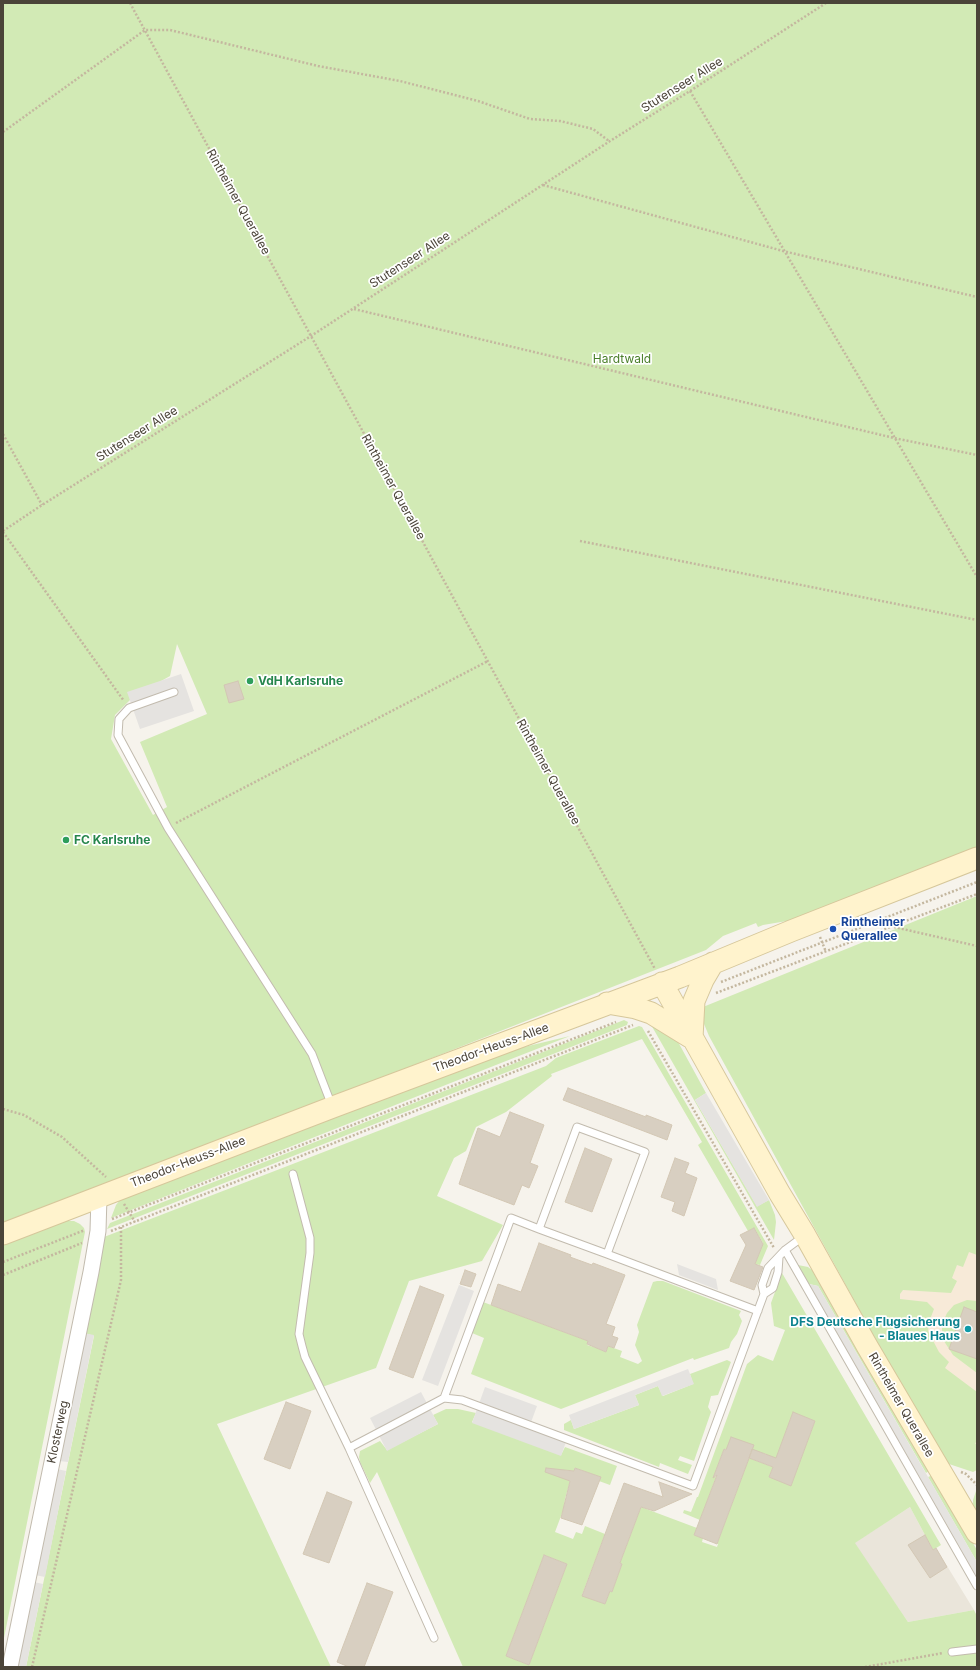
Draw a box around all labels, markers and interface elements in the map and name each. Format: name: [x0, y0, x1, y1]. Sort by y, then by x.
street label: Stutenseer Allee: [639, 54, 725, 116]
street label: Rintheimer Querallee: [203, 147, 273, 257]
street label: Stutenseer Allee: [367, 229, 453, 291]
park label: Hardtwald: [593, 352, 651, 366]
street label: Stutenseer Allee: [94, 403, 180, 465]
street label: Rintheimer Querallee: [358, 432, 428, 542]
place label: VdH Karlsruhe: [258, 674, 343, 688]
marker: VdH Karlsruhe: [245, 676, 255, 686]
street label: Rintheimer Querallee: [513, 717, 583, 827]
place label: FC Karlsruhe: [74, 833, 150, 847]
marker: FC Karlsruhe: [61, 835, 71, 845]
place label: Rintheimer Querallee: [841, 915, 905, 943]
marker: Rintheimer Querallee: [828, 924, 838, 934]
street label: Theodor-Heuss-Allee: [431, 1020, 551, 1076]
street label: Theodor-Heuss-Allee: [128, 1133, 248, 1191]
place label: DFS Deutsche Flugsicherung - Blaues Haus: [790, 1315, 960, 1343]
marker: DFS Deutsche Flugsicherung - Blaues Haus: [963, 1324, 973, 1334]
street label: Rintheimer Querallee: [865, 1350, 937, 1460]
street label: Klosterweg: [44, 1399, 72, 1465]

